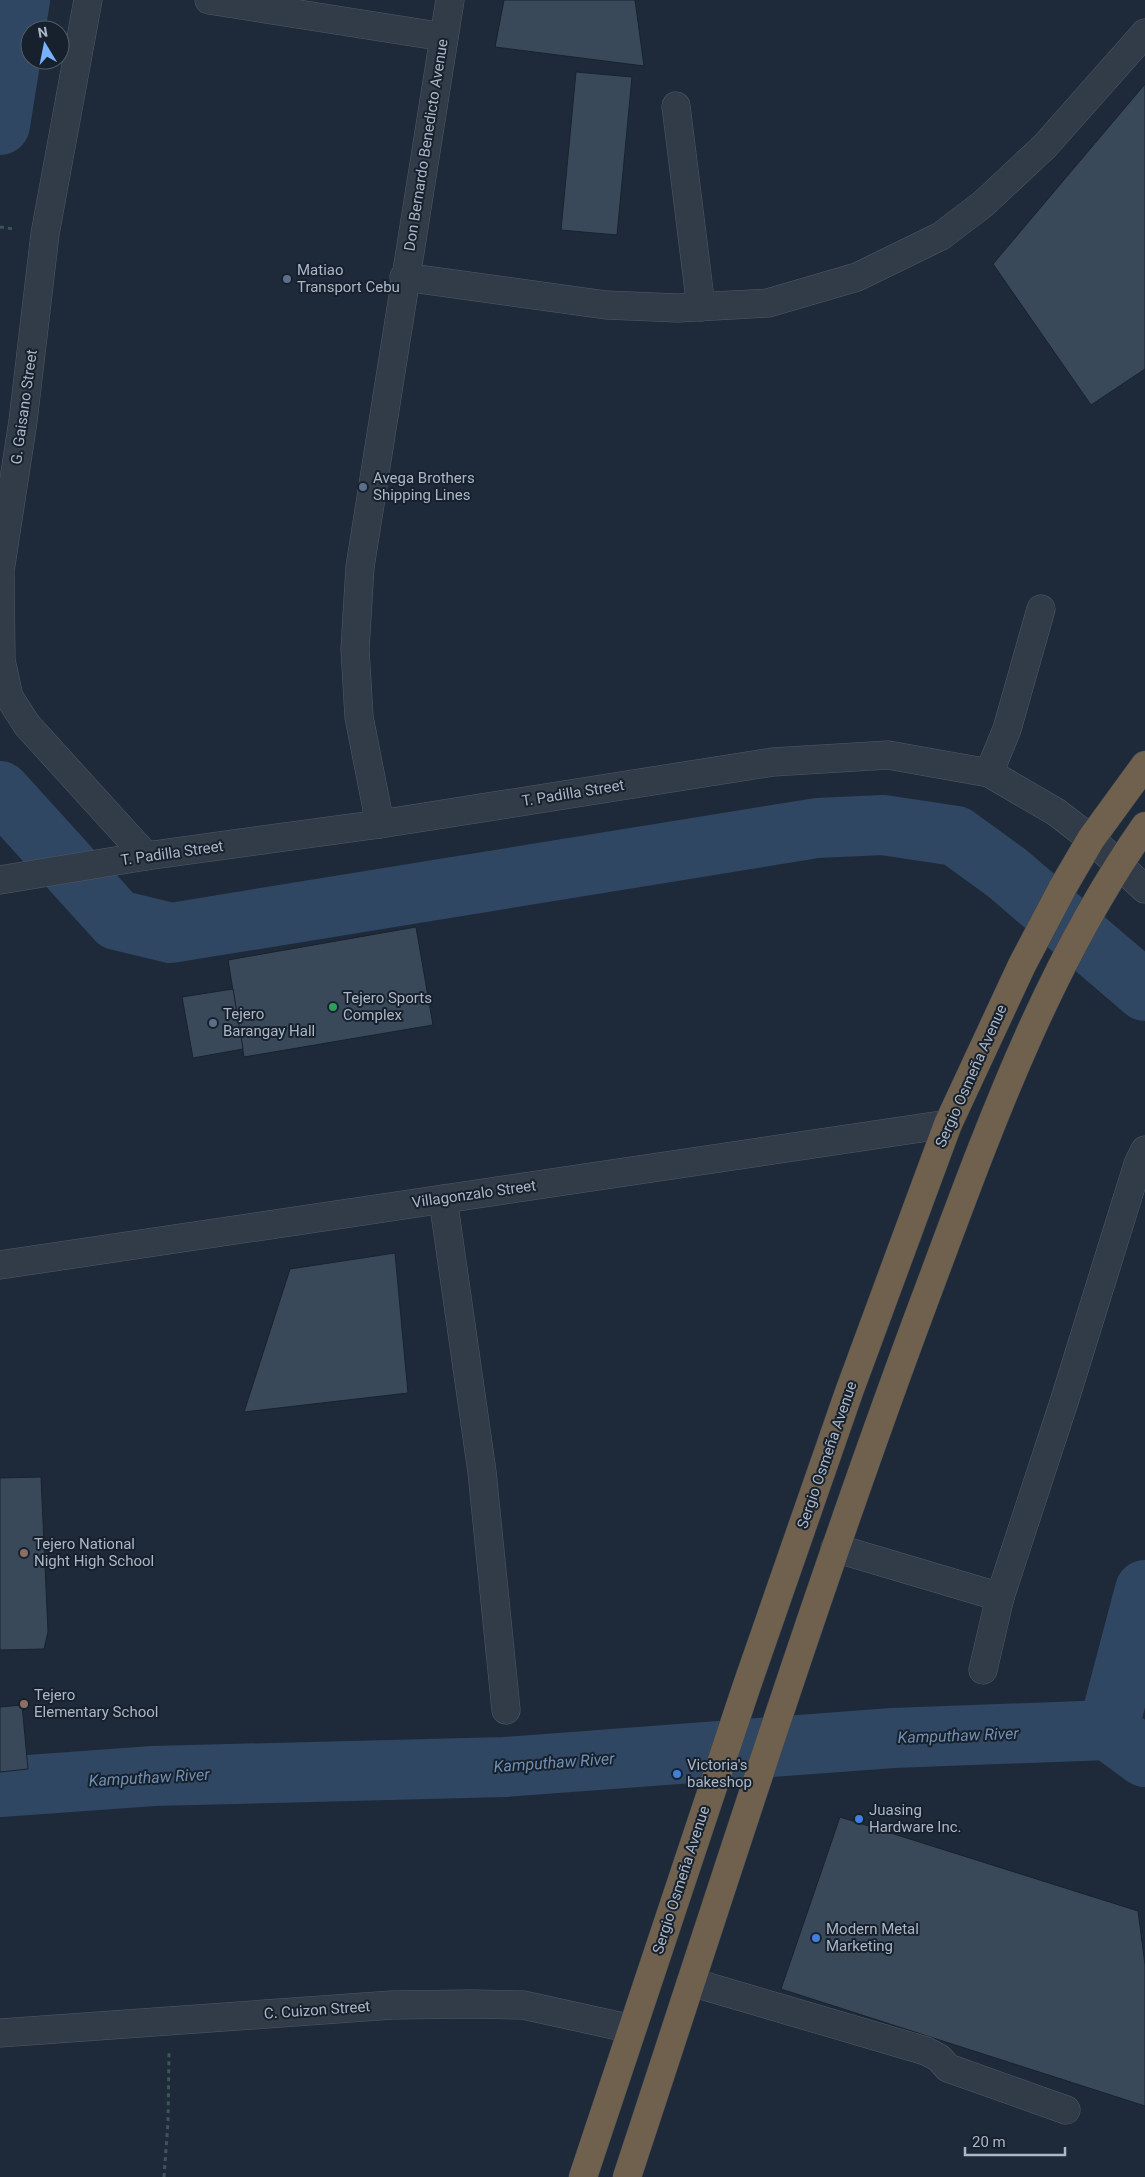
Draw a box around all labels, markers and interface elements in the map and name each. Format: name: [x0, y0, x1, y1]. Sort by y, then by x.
north arrow: [20, 20, 70, 70]
text: N: [36, 23, 49, 41]
street label: Don Bernardo Benedicto Avenue: [400, 38, 452, 252]
place label: Matiao Transport Cebu: [297, 261, 400, 296]
marker: Matiao Transport Cebu: [281, 273, 293, 285]
street label: G. Gaisano Street: [7, 348, 41, 466]
place label: Avega Brothers Shipping Lines: [373, 469, 475, 504]
marker: Avega Brothers Shipping Lines: [357, 481, 369, 493]
street label: T. Padilla Street: [521, 776, 626, 810]
street label: T. Padilla Street: [120, 837, 225, 869]
place label: Tejero Sports Complex: [343, 989, 432, 1024]
marker: Tejero Sports Complex: [327, 1001, 339, 1013]
street label: Sergio Osmeña Avenue: [931, 1002, 1011, 1150]
place label: Tejero Barangay Hall: [223, 1005, 315, 1040]
marker: Tejero Barangay Hall: [207, 1017, 219, 1029]
street label: Villagonzalo Street: [411, 1176, 537, 1212]
street label: Sergio Osmeña Avenue: [793, 1379, 861, 1531]
place label: Tejero National Night High School: [34, 1535, 154, 1570]
marker: Tejero National Night High School: [18, 1547, 30, 1559]
place label: Tejero Elementary School: [34, 1686, 158, 1721]
marker: Tejero Elementary School: [18, 1698, 30, 1710]
water label: Kamputhaw River: [897, 1724, 1020, 1747]
water label: Kamputhaw River: [493, 1749, 616, 1776]
place label: Victoria's bakeshop: [687, 1756, 752, 1791]
water label: Kamputhaw River: [88, 1765, 211, 1790]
marker: Victoria's bakeshop: [671, 1768, 683, 1780]
place label: Juasing Hardware Inc.: [869, 1801, 961, 1836]
street label: Sergio Osmeña Avenue: [649, 1804, 713, 1956]
marker: Juasing Hardware Inc.: [853, 1813, 865, 1825]
place label: Modern Metal Marketing: [826, 1920, 919, 1955]
marker: Modern Metal Marketing: [810, 1932, 822, 1944]
street label: C. Cuizon Street: [263, 1997, 371, 2023]
scale bar: [965, 2124, 1065, 2156]
text: 20 m: [972, 2133, 1006, 2151]

